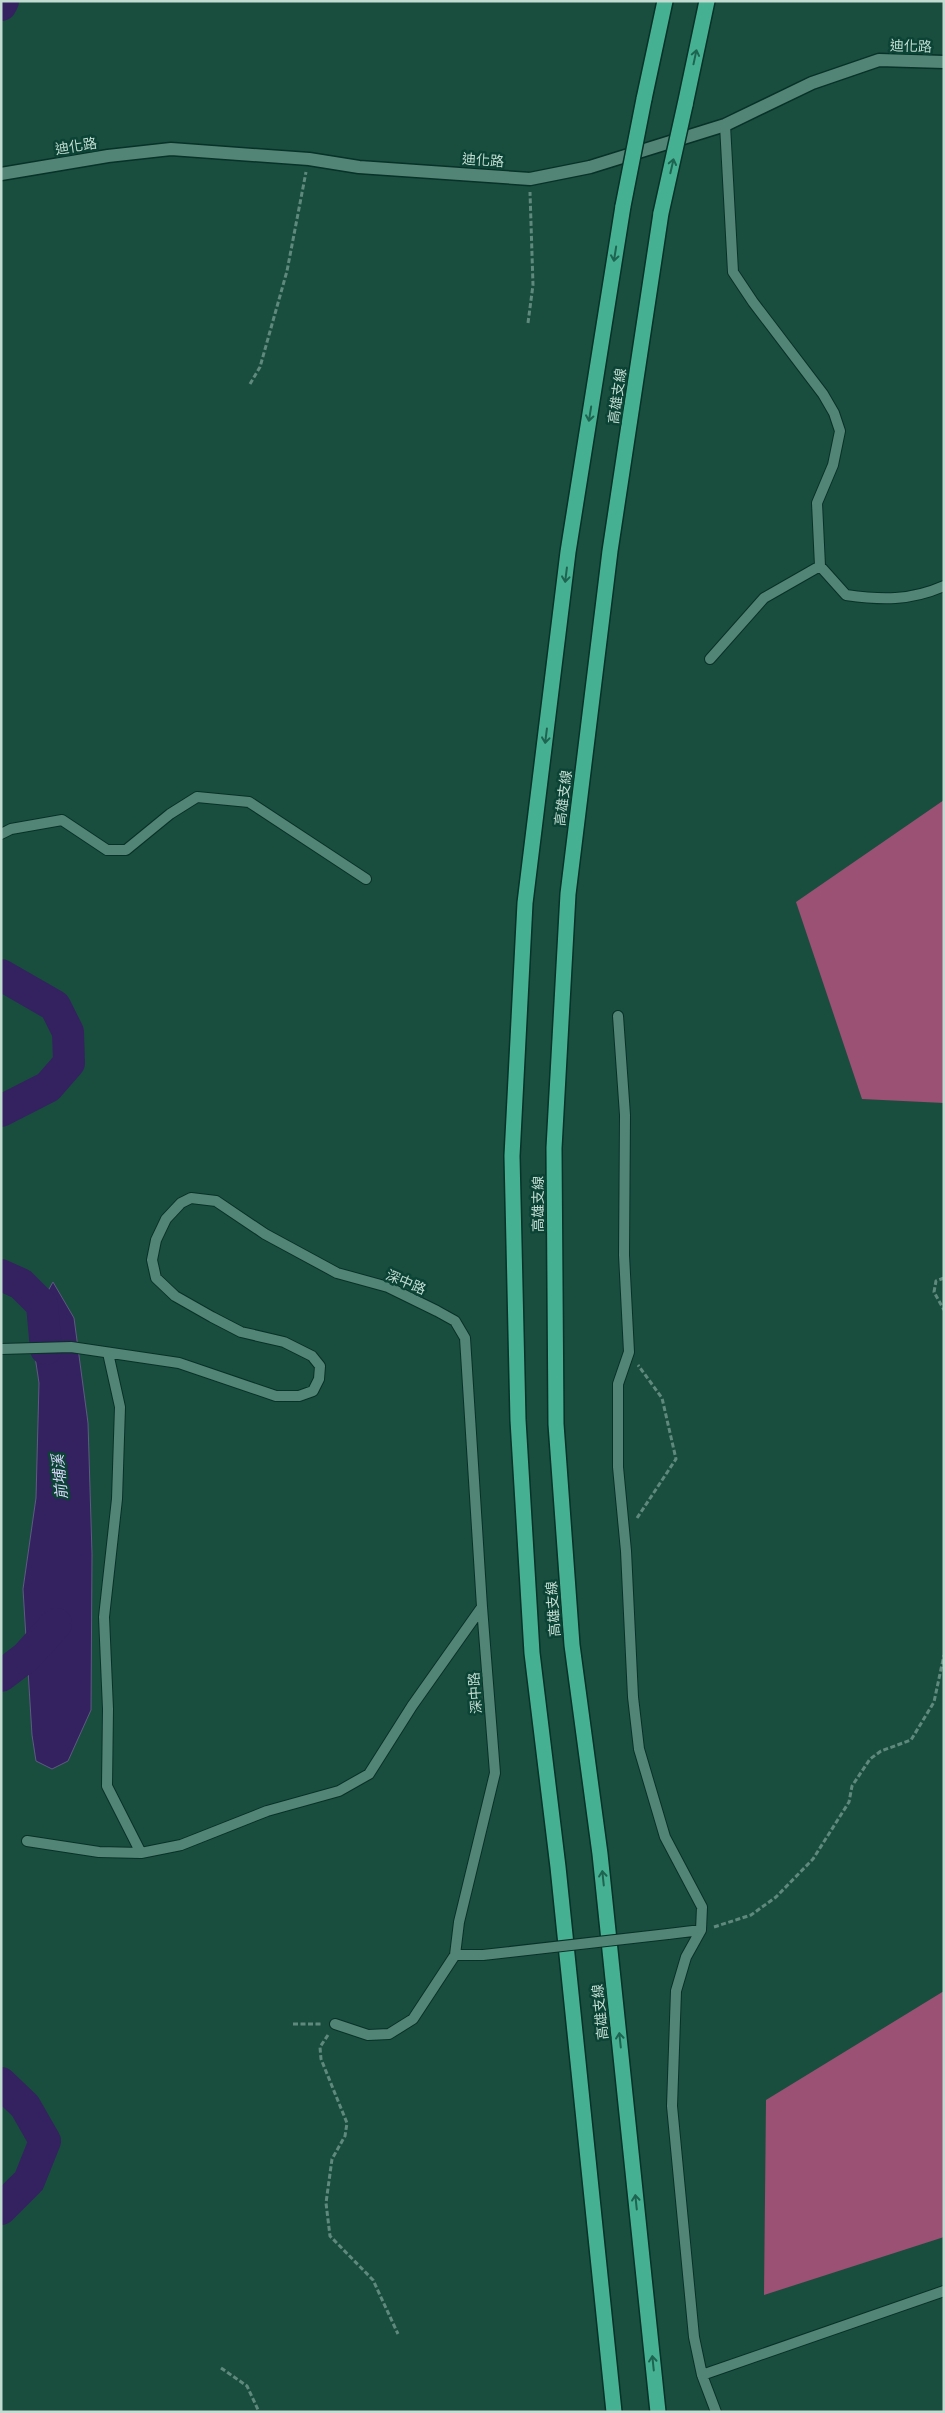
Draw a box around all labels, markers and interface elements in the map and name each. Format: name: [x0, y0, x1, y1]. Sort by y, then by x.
street label: 迪化路: [890, 37, 932, 55]
one-way arrow: [691, 50, 700, 66]
street label: 迪化路: [54, 135, 98, 157]
street label: 迪化路: [461, 151, 505, 169]
one-way arrow: [668, 158, 677, 174]
one-way arrow: [610, 246, 620, 262]
street label: 高雄支線: [605, 367, 629, 425]
one-way arrow: [585, 406, 595, 422]
one-way arrow: [561, 567, 571, 583]
one-way arrow: [541, 728, 551, 744]
street label: 高雄支線: [552, 769, 574, 827]
street label: 高雄支線: [530, 1176, 546, 1232]
street label: 深中路: [384, 1266, 428, 1298]
water label: 前埔溪: [48, 1452, 71, 1500]
street label: 高雄支線: [543, 1581, 563, 1637]
street label: 深中路: [466, 1671, 484, 1715]
one-way arrow: [598, 1871, 608, 1887]
street label: 高雄支線: [589, 1983, 611, 2041]
one-way arrow: [615, 2032, 624, 2048]
one-way arrow: [631, 2194, 641, 2210]
one-way arrow: [648, 2356, 658, 2372]

